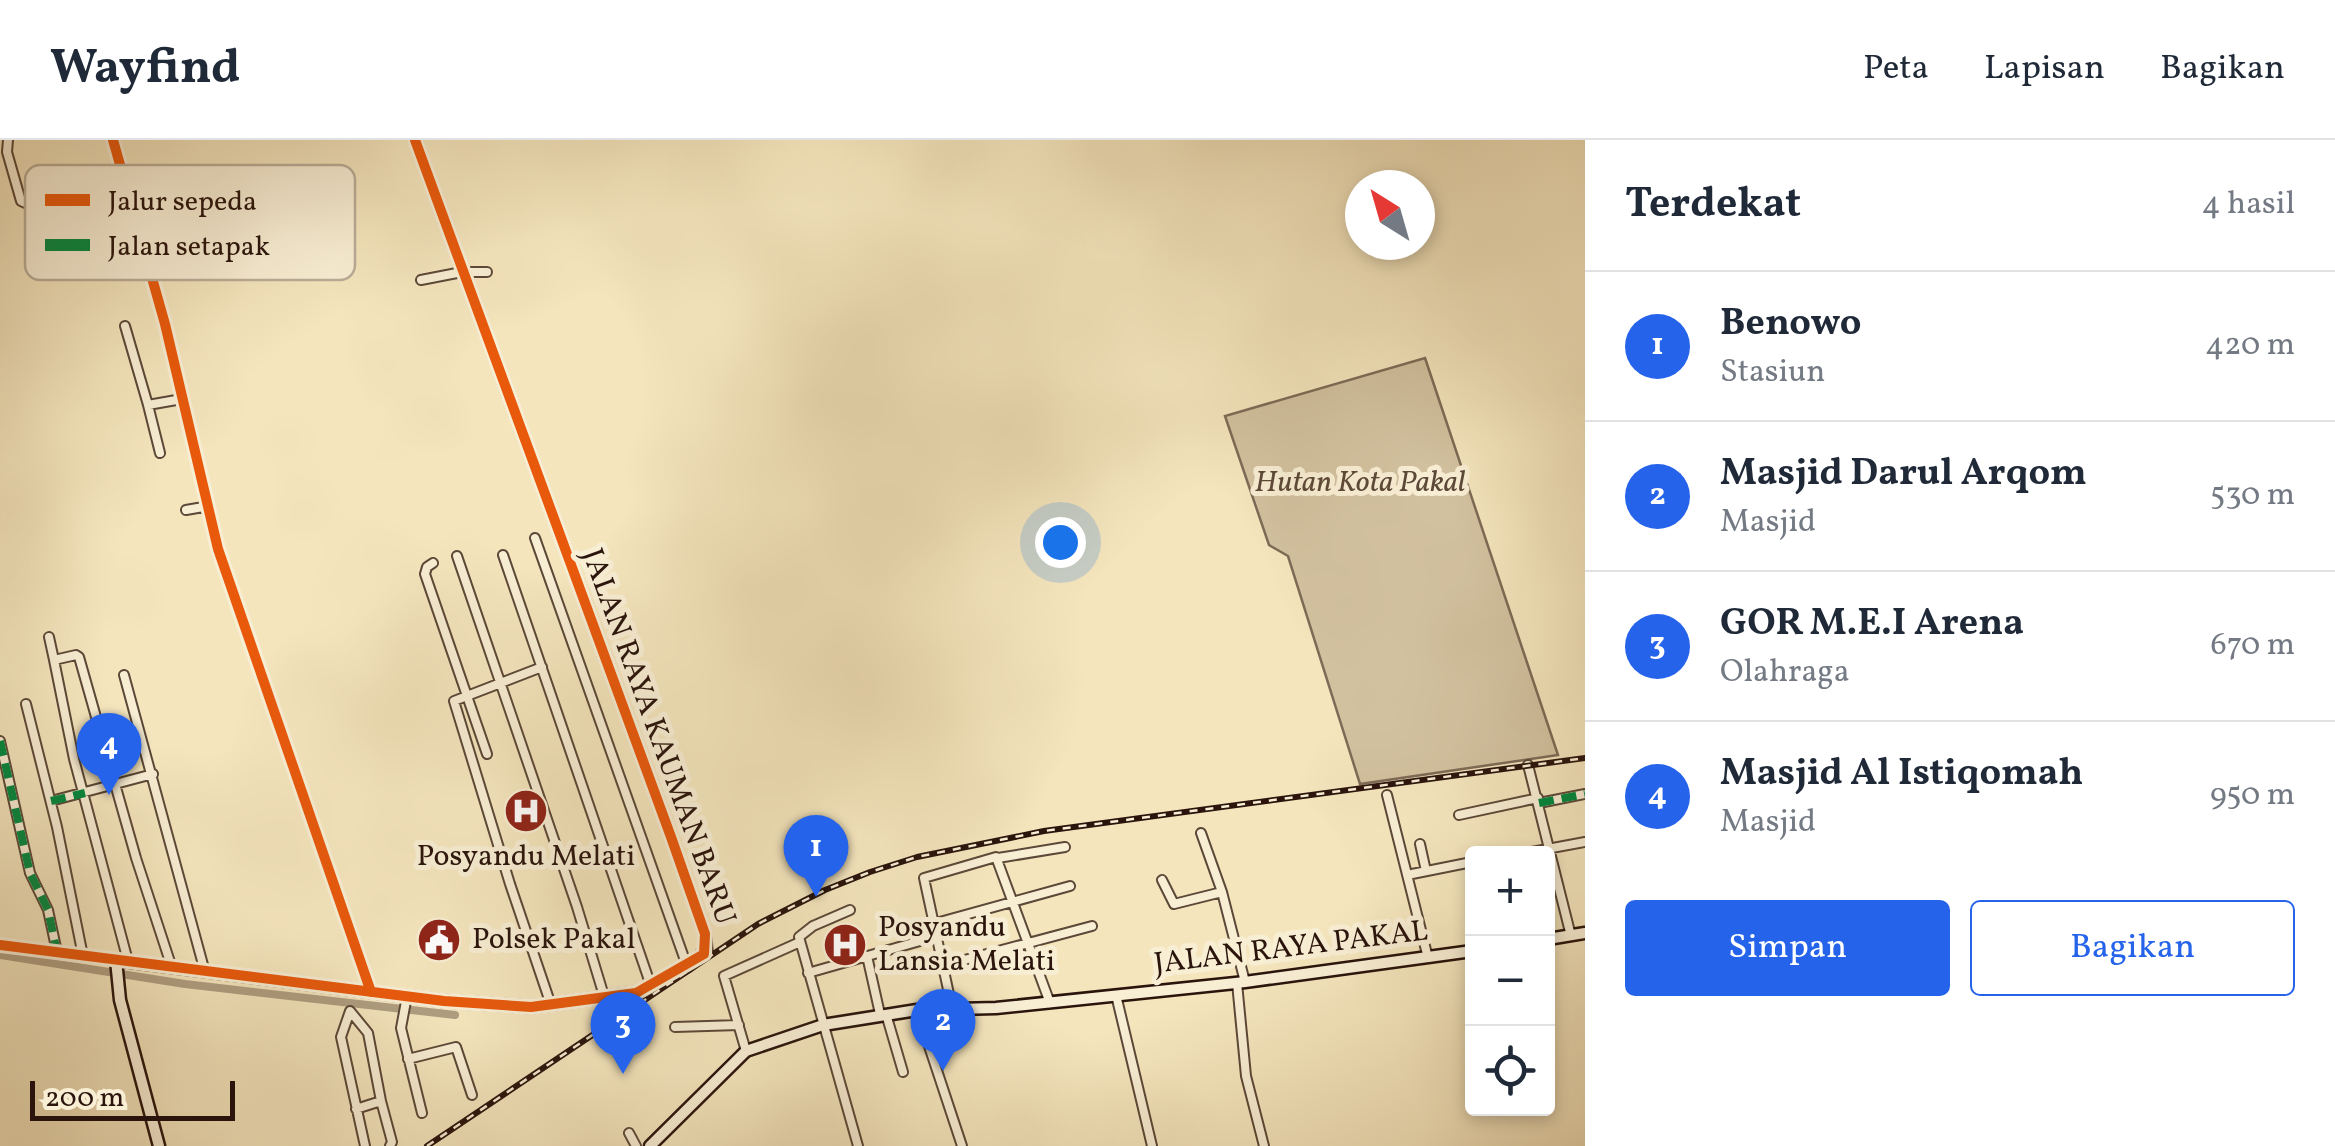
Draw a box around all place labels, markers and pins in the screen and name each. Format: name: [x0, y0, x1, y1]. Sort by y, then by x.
pin: 4: [76, 712, 142, 795]
hospital icon: Posyandu Melati: [503, 788, 549, 834]
pin: 1: [784, 814, 848, 897]
place label: Posyandu Melati: [417, 836, 635, 878]
place label: Posyandu Lansia Melati: [878, 907, 1055, 983]
public building icon: Polsek Pakal: [416, 917, 462, 963]
place label: Polsek Pakal: [472, 919, 636, 961]
hospital icon: Posyandu Lansia Melati: [822, 922, 868, 968]
pin: 2: [910, 988, 976, 1071]
pin: 3: [590, 992, 656, 1074]

